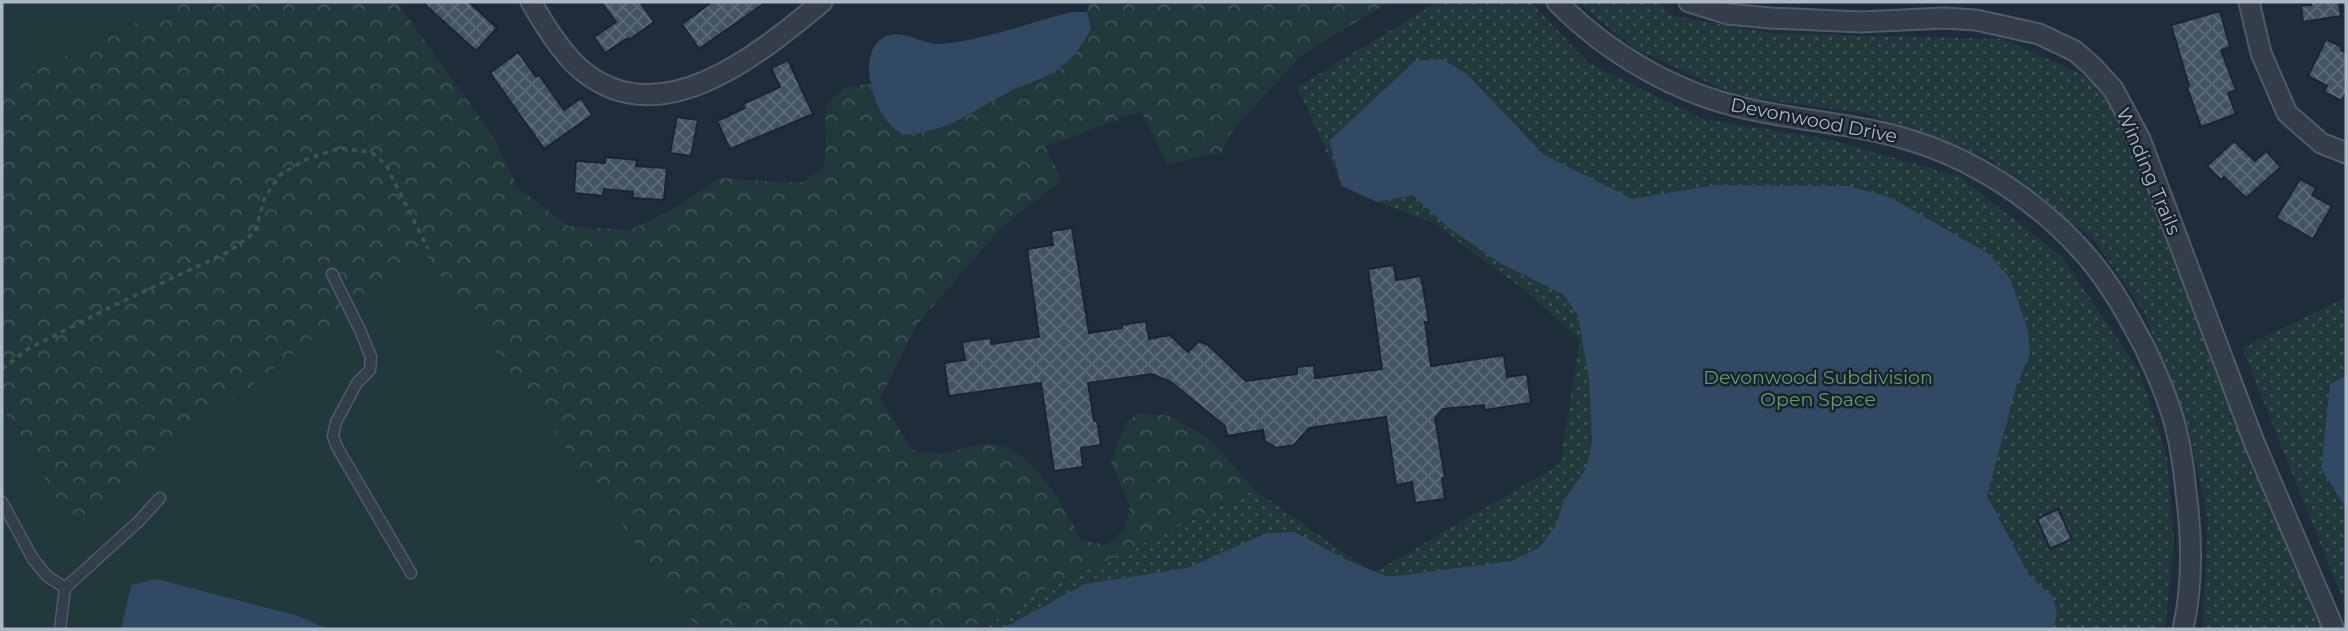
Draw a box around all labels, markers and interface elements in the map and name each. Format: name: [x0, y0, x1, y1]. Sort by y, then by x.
street label: Devonwood Drive: [1729, 93, 1899, 148]
street label: Winding Trails: [2111, 104, 2186, 238]
park label: Devonwood Subdivision Open Space: [1703, 366, 1933, 411]

